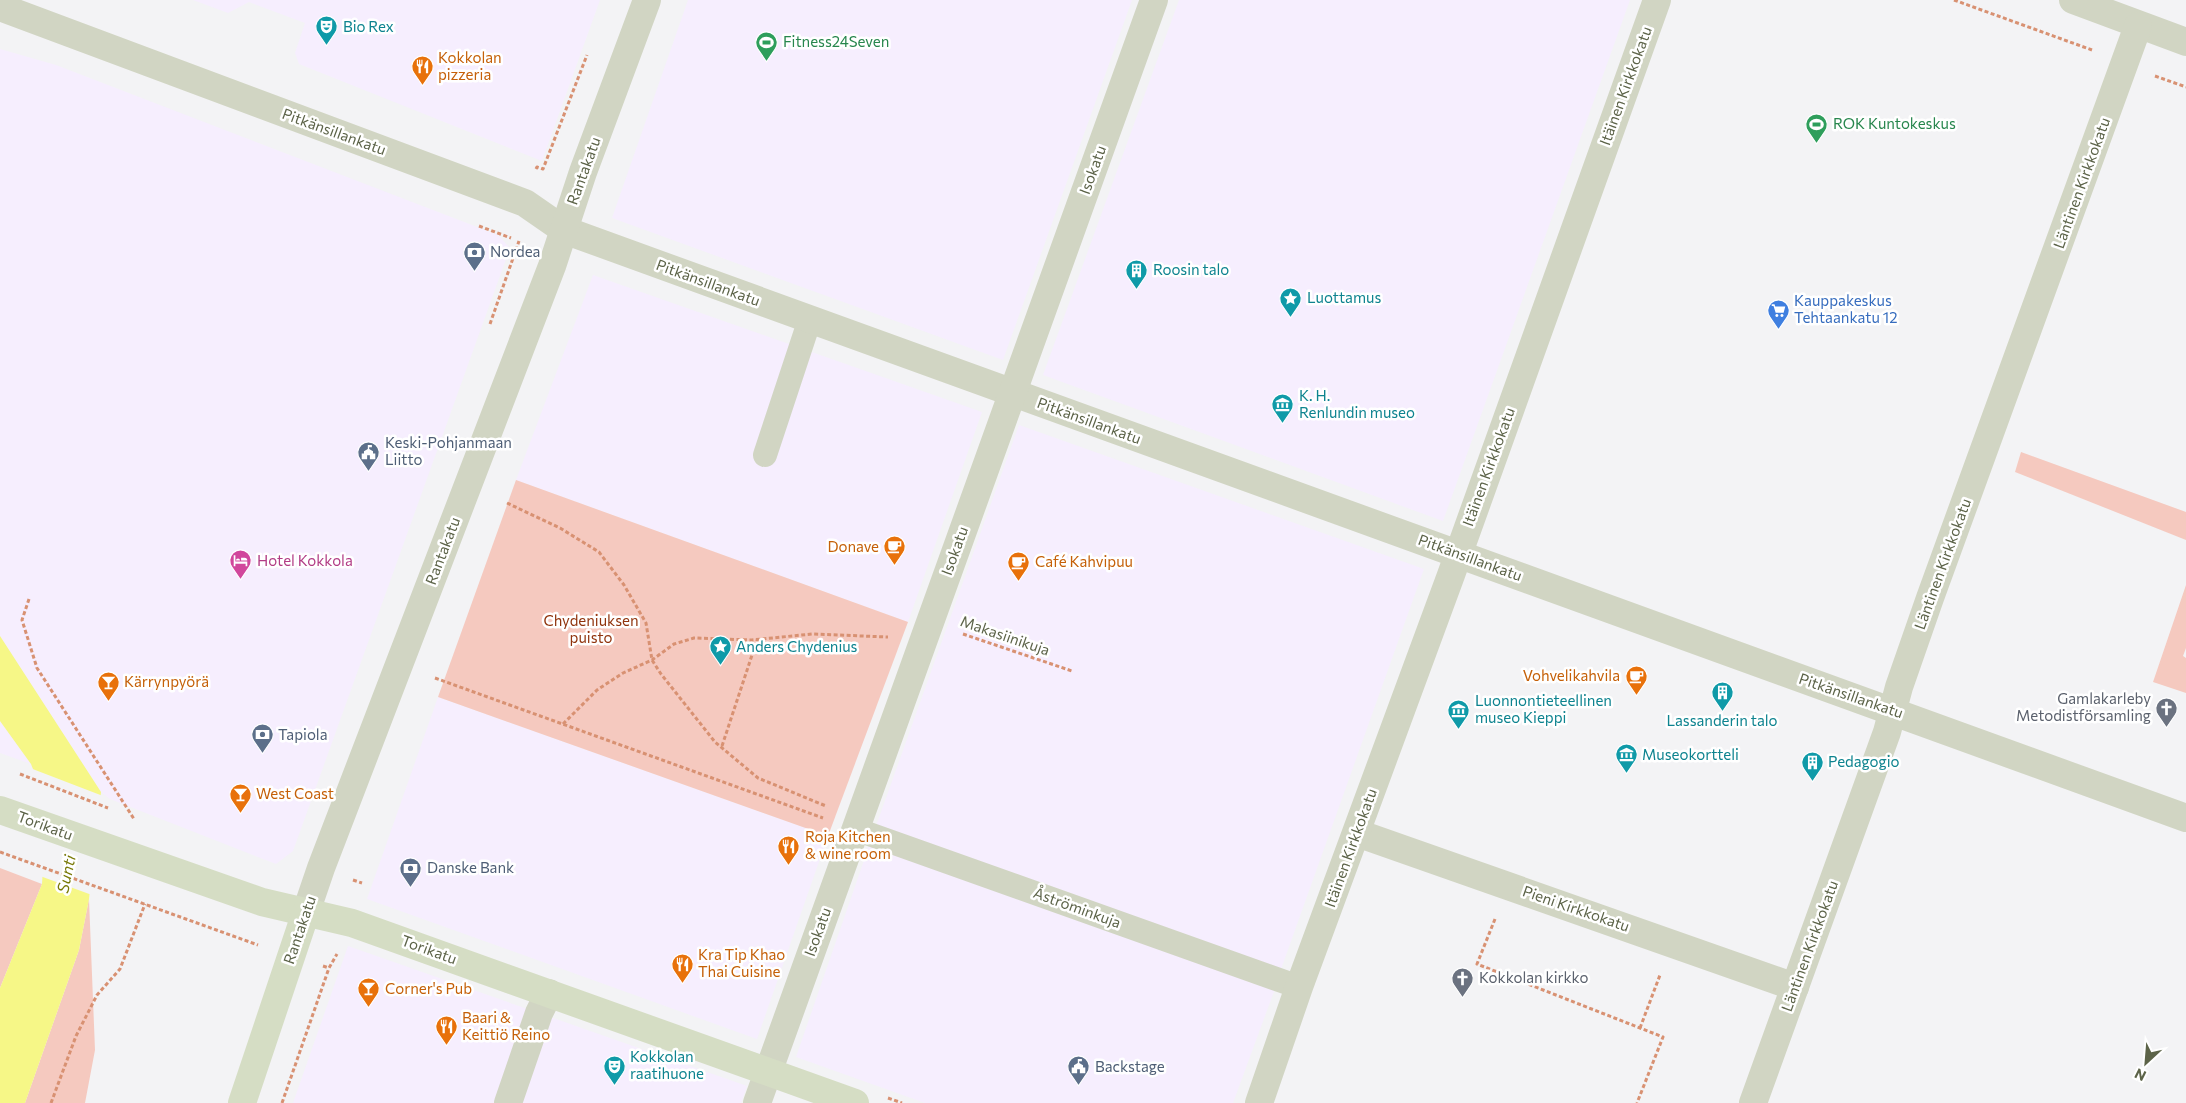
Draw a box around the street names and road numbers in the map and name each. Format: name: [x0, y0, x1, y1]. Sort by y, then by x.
street label: Itäinen Kirkkokatu: [1595, 24, 1655, 148]
street label: Pitkänsillankatu: [280, 104, 389, 158]
street label: Läntinen Kirkkokatu: [2049, 115, 2113, 251]
street label: Rantakatu: [562, 134, 604, 207]
street label: Isokatu: [1075, 143, 1109, 196]
street label: Pitkänsillankatu: [654, 255, 763, 309]
street label: Pitkänsillankatu: [1035, 393, 1144, 447]
street label: Itäinen Kirkkokatu: [1458, 405, 1518, 529]
street label: Läntinen Kirkkokatu: [1910, 496, 1974, 632]
street label: Rantakatu: [421, 514, 463, 587]
street label: Isokatu: [937, 524, 971, 577]
street label: Pitkänsillankatu: [1416, 530, 1525, 584]
street label: Makasiinikuja: [958, 611, 1052, 659]
street label: Pitkänsillankatu: [1797, 669, 1906, 721]
street label: Itäinen Kirkkokatu: [1320, 786, 1380, 910]
street label: Torikatu: [15, 807, 76, 843]
street label: Läntinen Kirkkokatu: [1777, 878, 1841, 1014]
street label: Pieni Kirkkokatu: [1521, 881, 1632, 935]
street label: Åströminkuja: [1031, 882, 1124, 931]
street label: Rantakatu: [279, 893, 319, 966]
street label: Isokatu: [800, 905, 834, 958]
street label: Torikatu: [399, 931, 460, 967]

